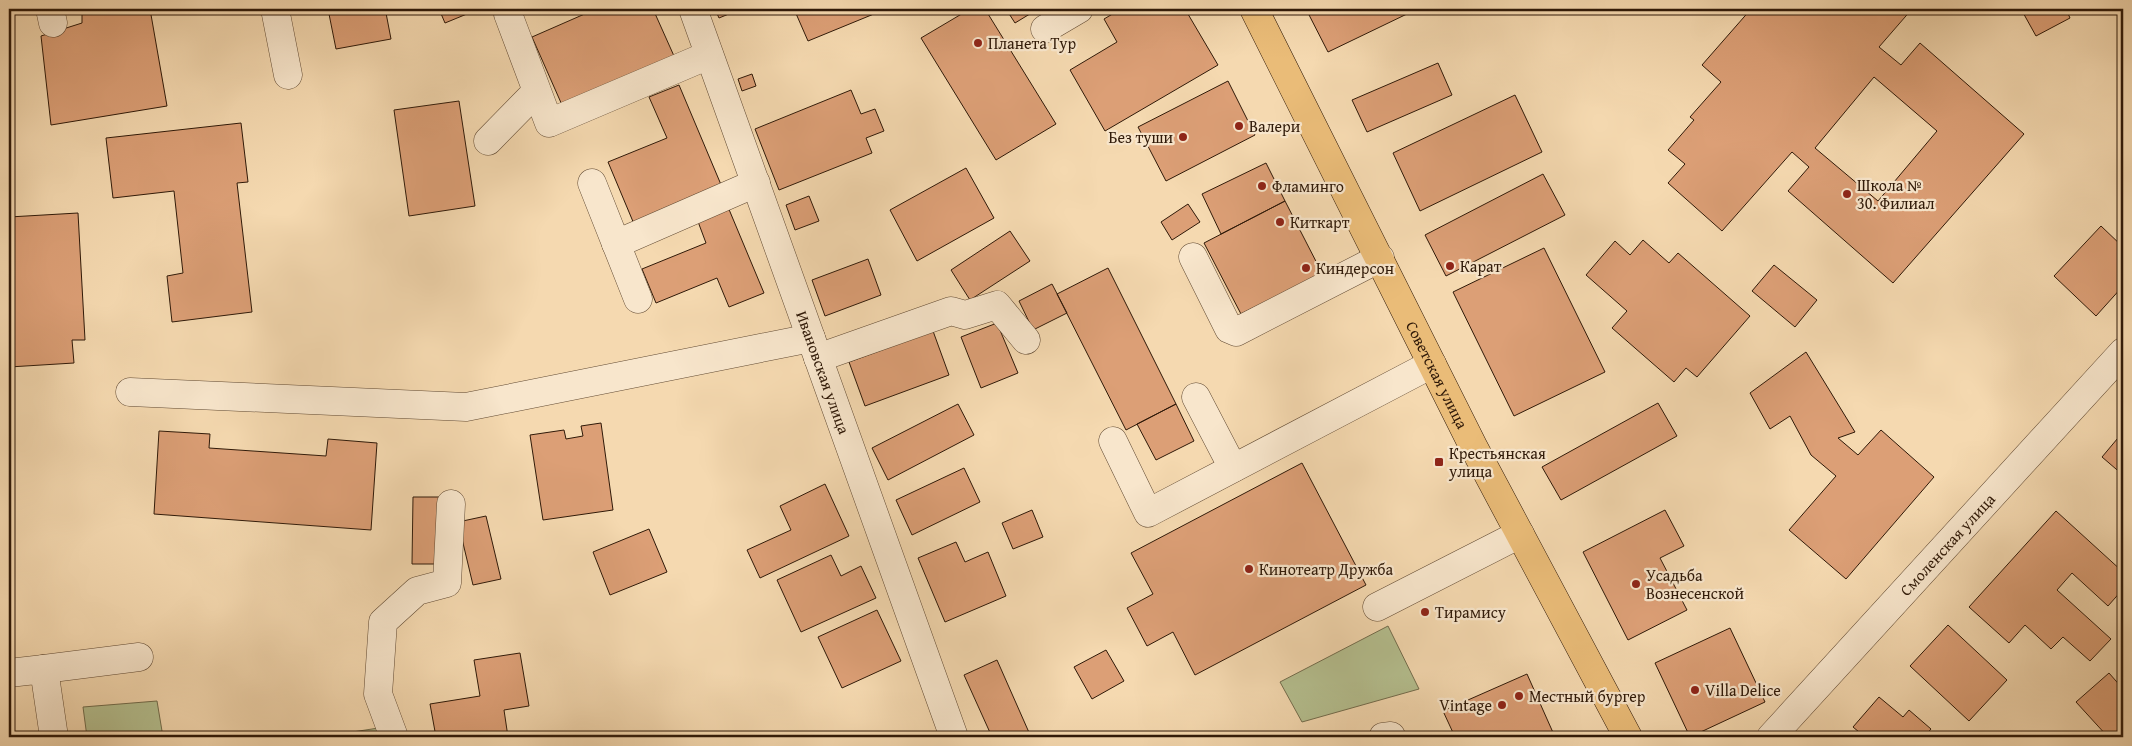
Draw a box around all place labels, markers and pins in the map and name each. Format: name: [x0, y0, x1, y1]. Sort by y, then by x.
place label: Планета Тур: [988, 31, 1077, 55]
marker: Планета Тур: [972, 37, 984, 49]
place label: Валери: [1249, 114, 1301, 138]
marker: Валери: [1233, 120, 1245, 132]
place label: Без туши: [1108, 125, 1173, 149]
marker: Без туши: [1177, 131, 1189, 143]
place label: Школа № 30. Филиал: [1857, 173, 1935, 215]
place label: Фламинго: [1272, 174, 1344, 198]
marker: Фламинго: [1256, 180, 1268, 192]
marker: Школа № 30. Филиал: [1841, 188, 1853, 200]
place label: Киткарт: [1290, 210, 1350, 234]
marker: Киткарт: [1274, 216, 1286, 228]
place label: Карат: [1460, 254, 1502, 278]
place label: Киндерсон: [1316, 256, 1394, 280]
marker: Карат: [1444, 260, 1456, 272]
marker: Киндерсон: [1300, 262, 1312, 274]
place label: Крестьянская улица: [1448, 441, 1546, 483]
marker: Крестьянская улица: [1433, 456, 1445, 468]
place label: Кинотеатр Дружба: [1259, 557, 1393, 581]
marker: Кинотеатр Дружба: [1243, 563, 1255, 575]
place label: Усадьба Вознесенской: [1646, 563, 1744, 605]
marker: Усадьба Вознесенской: [1630, 578, 1642, 590]
place label: Тирамису: [1435, 600, 1506, 624]
marker: Тирамису: [1419, 606, 1431, 618]
place label: Villa Delice: [1705, 678, 1781, 702]
place label: Местный бургер: [1529, 684, 1646, 708]
marker: Villa Delice: [1689, 684, 1701, 696]
marker: Местный бургер: [1513, 690, 1525, 702]
place label: Vintage: [1439, 693, 1492, 717]
marker: Vintage: [1496, 699, 1508, 711]

